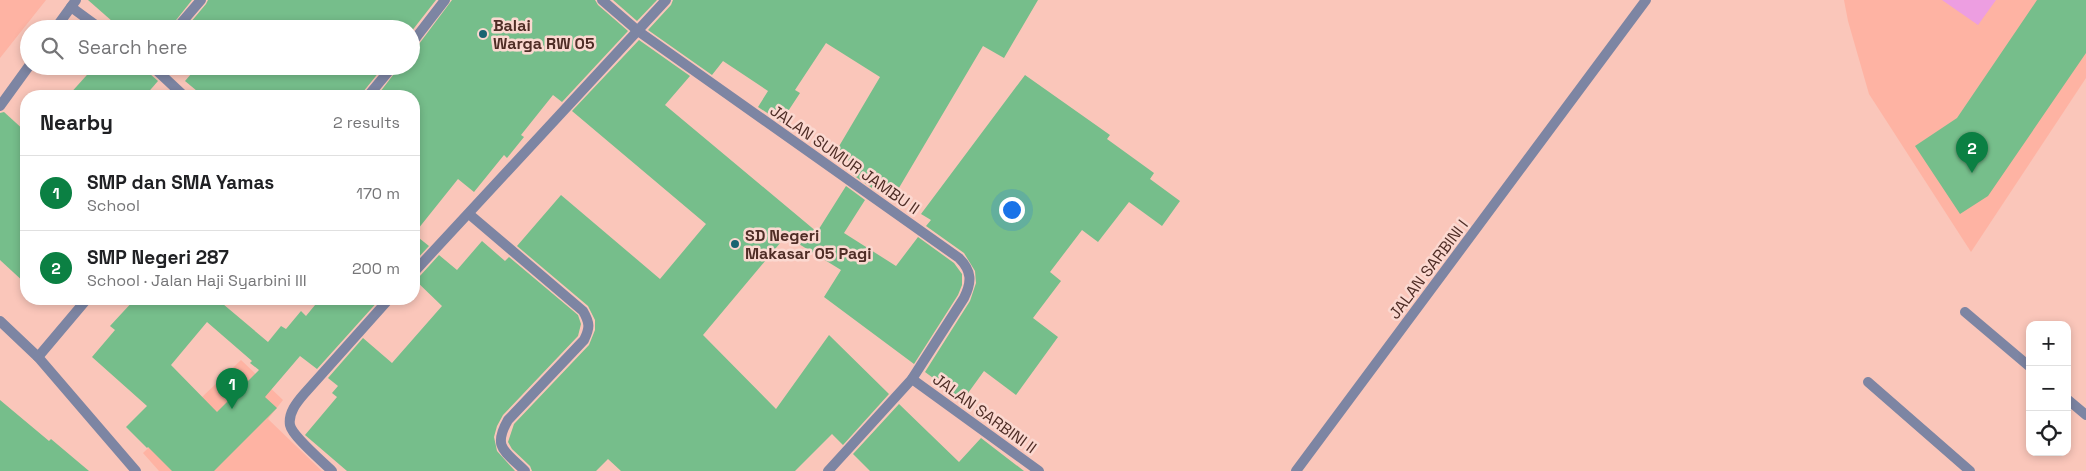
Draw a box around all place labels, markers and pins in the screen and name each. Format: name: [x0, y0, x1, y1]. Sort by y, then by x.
place label: Balai Warga RW 05: [493, 15, 595, 54]
marker: Balai Warga RW 05: [477, 28, 489, 40]
pin: 2: [1956, 132, 1988, 173]
place label: SD Negeri Makasar 05 Pagi: [745, 225, 871, 264]
marker: SD Negeri Makasar 05 Pagi: [729, 238, 741, 250]
pin: 1: [216, 368, 248, 409]

